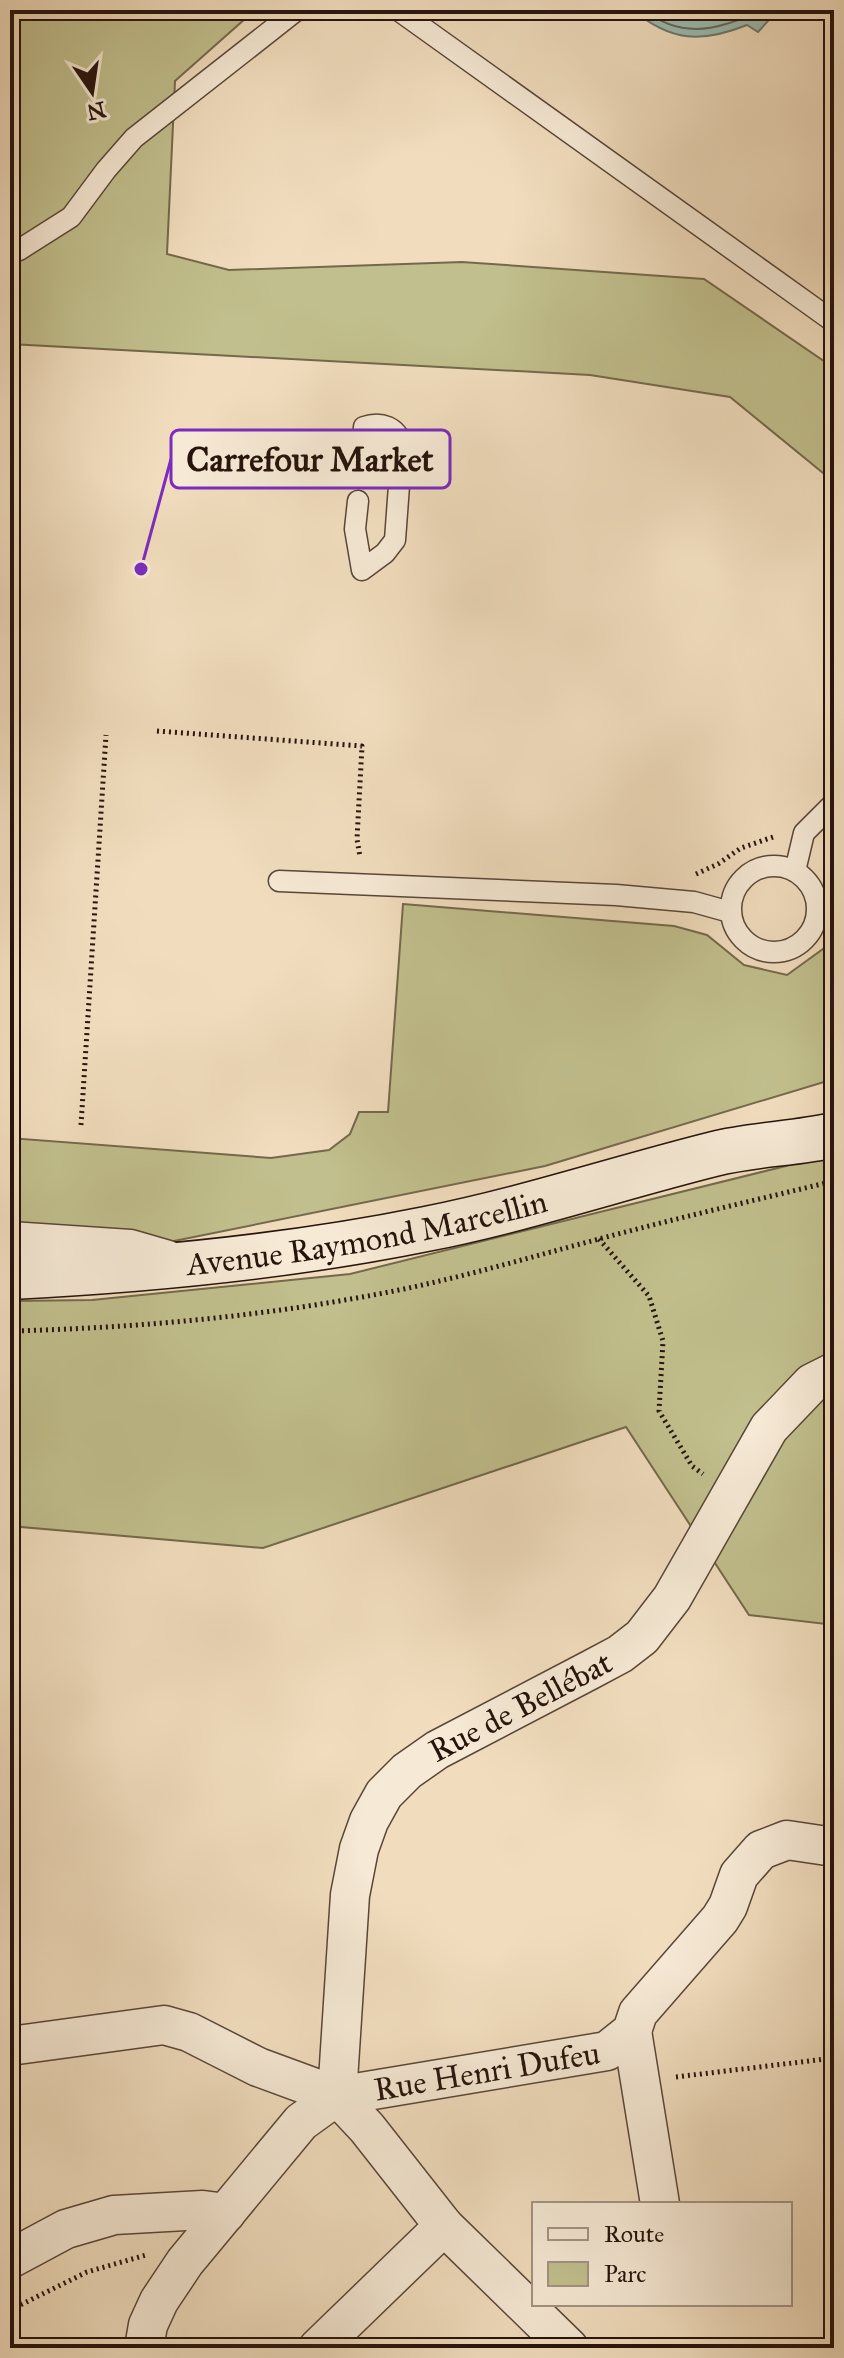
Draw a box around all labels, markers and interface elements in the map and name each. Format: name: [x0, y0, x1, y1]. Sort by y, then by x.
north arrow: [52, 52, 132, 132]
text: N: [84, 96, 109, 126]
callout: Carrefour Market: [171, 430, 450, 488]
text: Carrefour Market: [186, 439, 435, 480]
street label: Avenue Raymond Marcellin: [183, 1181, 551, 1284]
street label: Rue de Bellébat: [422, 1642, 618, 1770]
street label: Rue Henri Dufeu: [371, 2033, 603, 2109]
legend: [532, 2202, 792, 2306]
text: Route: [604, 2219, 664, 2249]
text: Parc: [604, 2259, 646, 2289]

